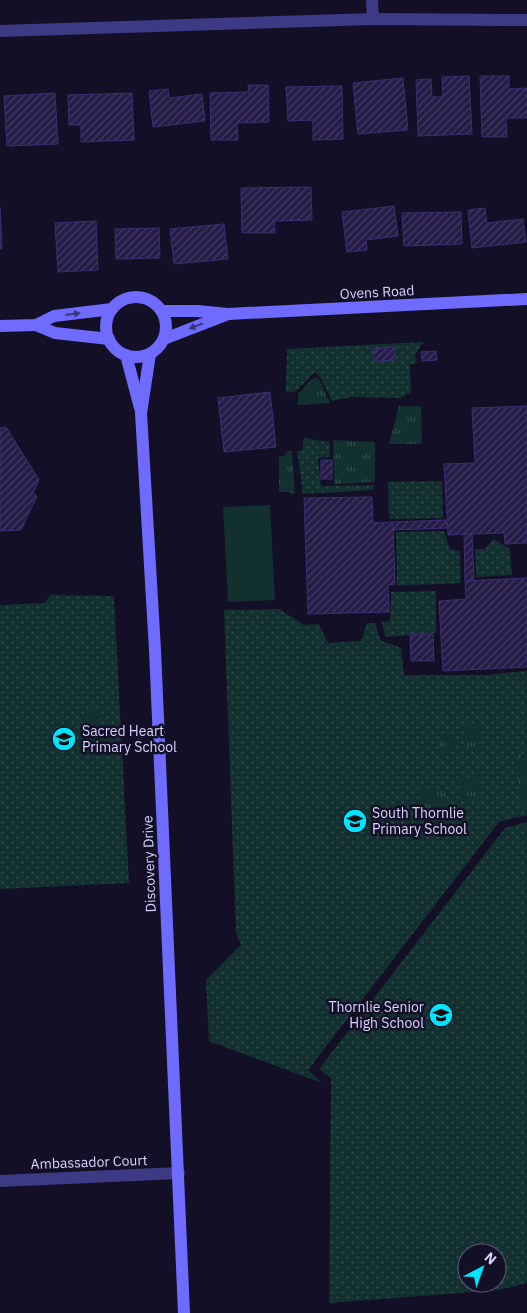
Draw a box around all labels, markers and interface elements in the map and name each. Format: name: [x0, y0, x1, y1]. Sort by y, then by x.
street label: Ovens Road: [339, 281, 415, 303]
one-way arrow: [65, 310, 81, 318]
one-way arrow: [189, 323, 203, 331]
place label: Sacred Heart Primary School: [82, 722, 177, 756]
school or university icon: Sacred Heart Primary School: [51, 726, 77, 752]
place label: South Thornlie Primary School: [372, 804, 467, 838]
school or university icon: South Thornlie Primary School: [342, 808, 368, 834]
street label: Discovery Drive: [138, 815, 160, 913]
place label: Thornlie Senior High School: [329, 998, 424, 1032]
school or university icon: Thornlie Senior High School: [428, 1002, 454, 1028]
street label: Ambassador Court: [30, 1151, 148, 1173]
north arrow: [457, 1243, 507, 1293]
text: N: [481, 1248, 500, 1268]

